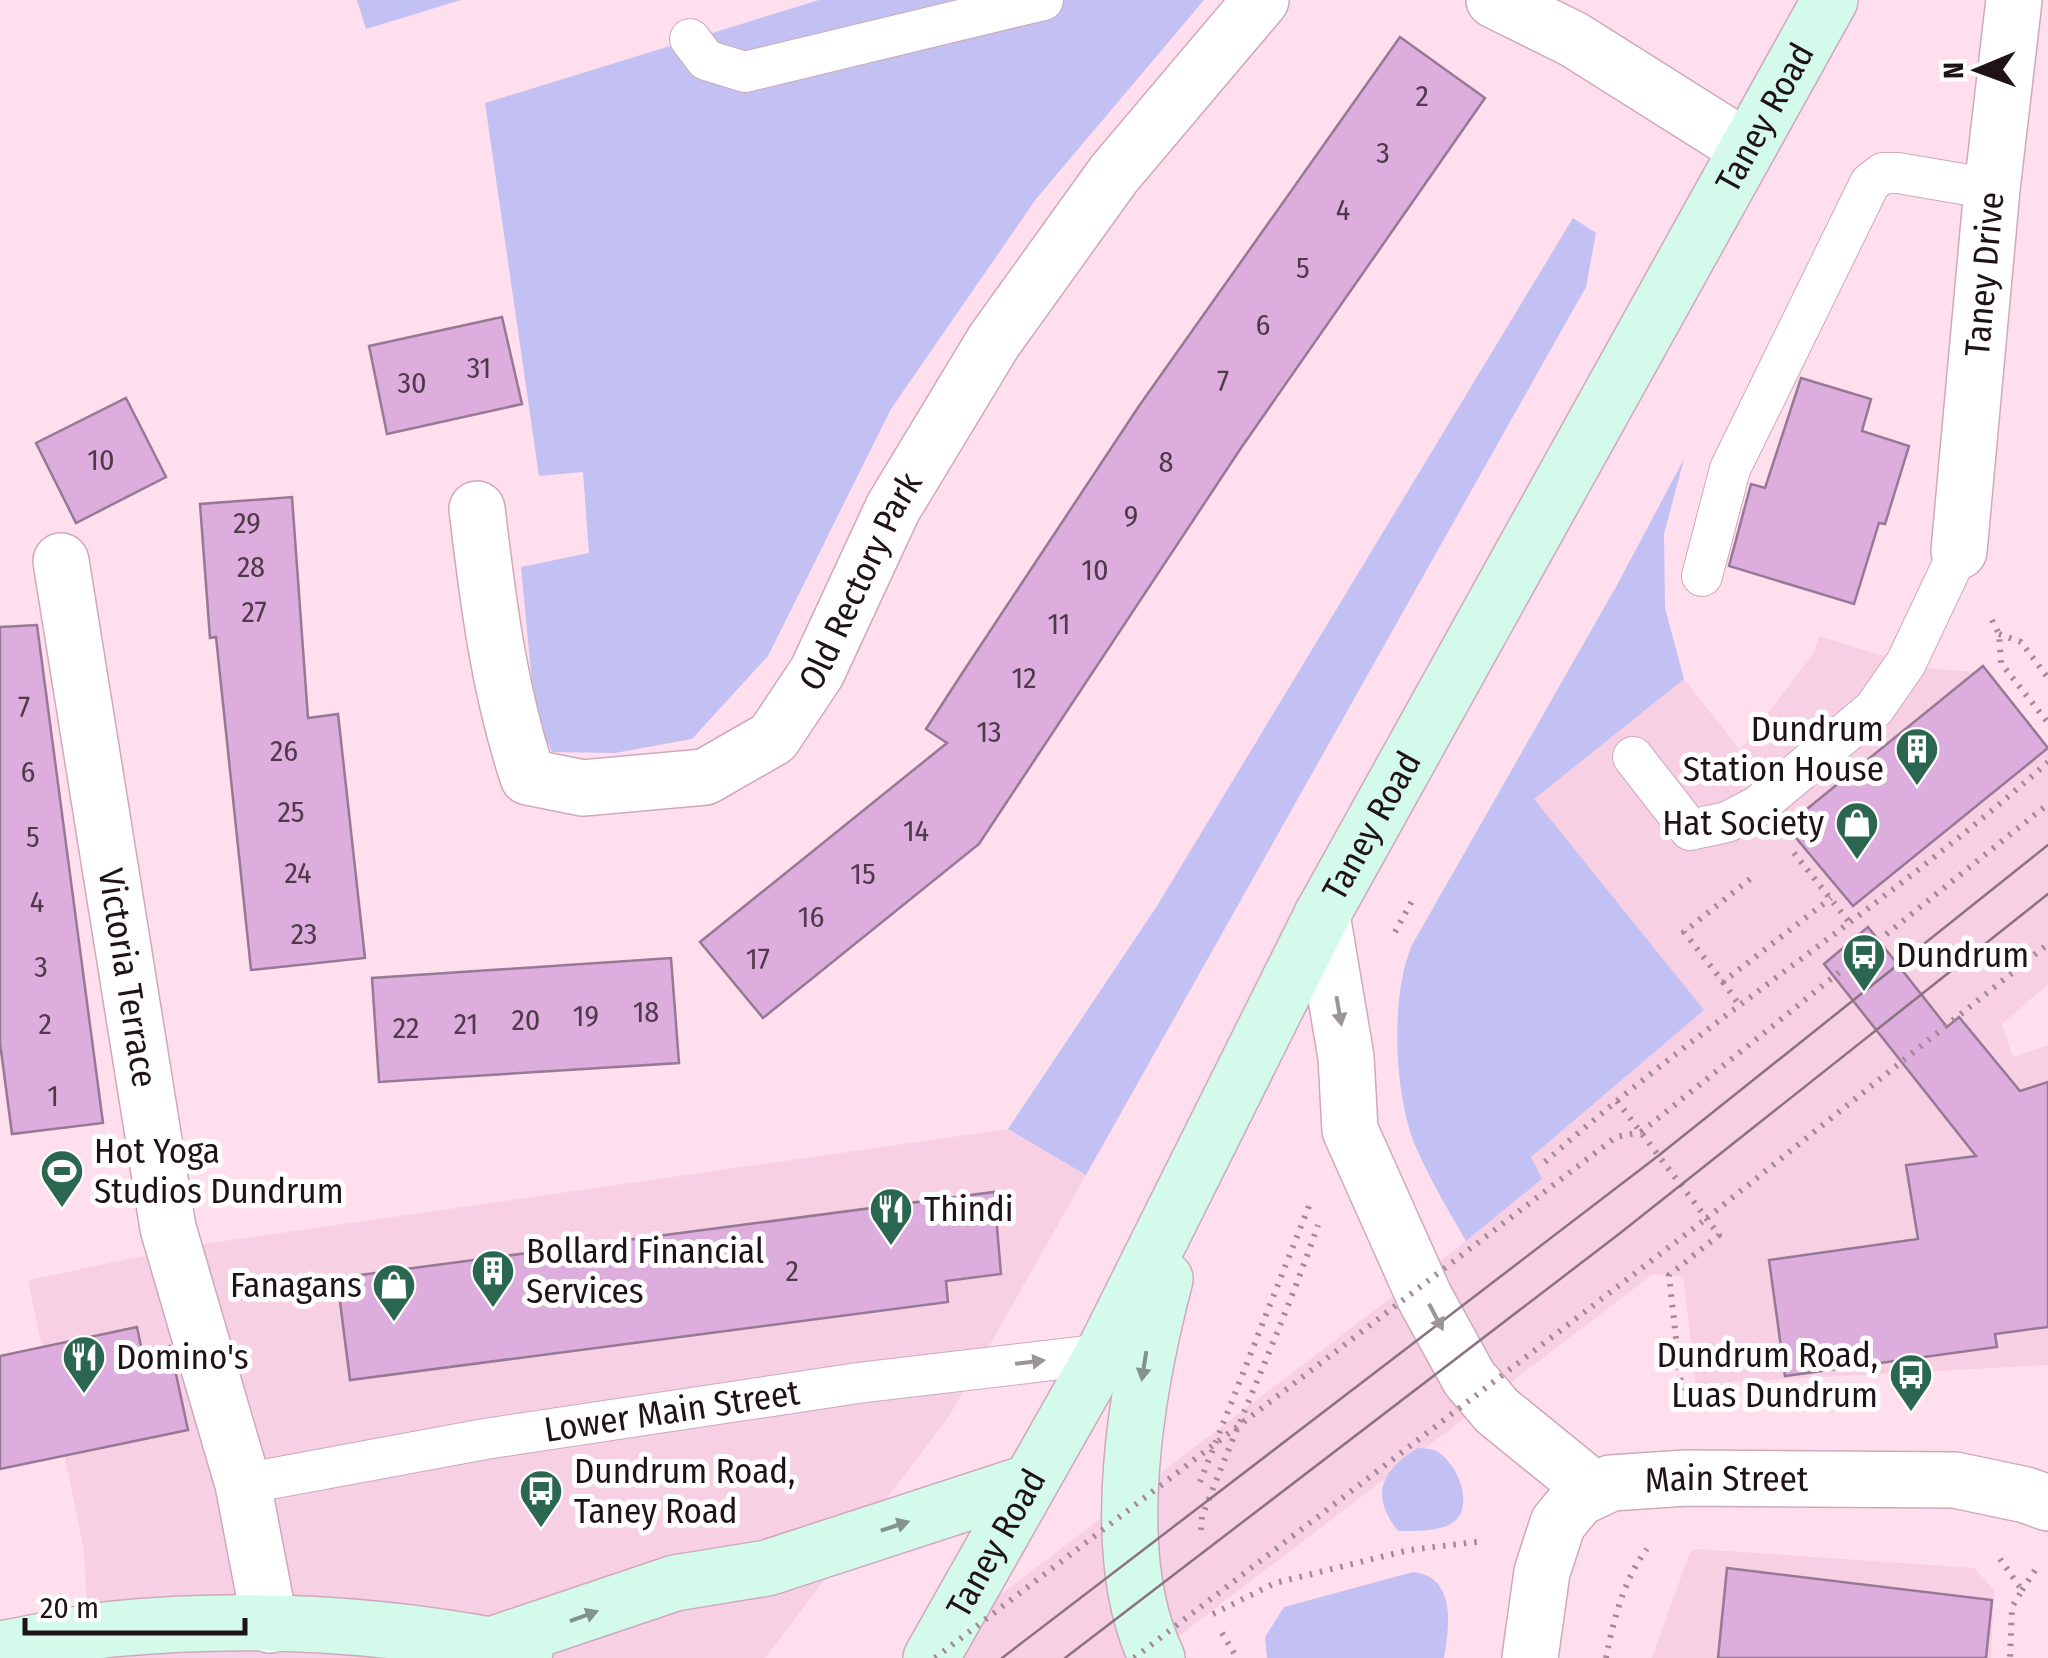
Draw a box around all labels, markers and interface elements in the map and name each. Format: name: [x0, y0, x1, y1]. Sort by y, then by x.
north arrow: [1928, 20, 2028, 120]
street label: Taney Road: [1707, 36, 1823, 199]
text: N: [1937, 62, 1970, 79]
house number: 2: [1415, 78, 1429, 114]
house number: 3: [1376, 135, 1390, 171]
street label: Taney Drive: [1956, 190, 2013, 358]
house number: 4: [1336, 192, 1350, 228]
house number: 5: [1296, 250, 1310, 286]
house number: 6: [1256, 307, 1270, 343]
house number: 31: [467, 350, 491, 386]
house number: 7: [1217, 363, 1229, 399]
house number: 30: [397, 365, 427, 401]
house number: 10: [87, 442, 115, 478]
house number: 8: [1159, 444, 1174, 480]
street label: Old Rectory Park: [790, 464, 931, 699]
house number: 9: [1124, 498, 1138, 534]
house number: 29: [233, 505, 261, 541]
house number: 28: [237, 549, 265, 585]
house number: 10: [1081, 552, 1109, 588]
house number: 27: [241, 594, 267, 630]
house number: 11: [1048, 606, 1070, 642]
house number: 12: [1012, 660, 1036, 696]
house number: 7: [18, 689, 30, 725]
place label: Dundrum Station House: [1683, 708, 1884, 790]
house number: 13: [976, 714, 1002, 750]
building icon: Dundrum Station House: [1894, 726, 1940, 787]
house number: 26: [270, 733, 298, 769]
street label: Taney Road: [1313, 744, 1430, 907]
house number: 6: [21, 754, 35, 790]
house number: 25: [278, 794, 305, 830]
shop icon: Hat Society: [1834, 800, 1880, 861]
place label: Hat Society: [1662, 802, 1824, 844]
house number: 14: [903, 813, 929, 849]
house number: 5: [26, 819, 40, 855]
house number: 24: [284, 855, 312, 891]
house number: 15: [850, 856, 876, 892]
street label: Victoria Terrace: [90, 865, 166, 1090]
house number: 4: [30, 884, 44, 920]
house number: 16: [798, 899, 824, 935]
house number: 23: [291, 916, 317, 952]
bus stop icon: Dundrum: [1841, 932, 1887, 993]
place label: Dundrum: [1896, 934, 2029, 976]
house number: 17: [746, 941, 770, 977]
house number: 3: [34, 949, 48, 985]
house number: 18: [633, 994, 659, 1030]
one-way arrow: [1332, 996, 1347, 1028]
house number: 19: [573, 998, 599, 1034]
house number: 20: [512, 1002, 540, 1038]
house number: 2: [38, 1006, 52, 1042]
house number: 21: [454, 1006, 478, 1042]
house number: 22: [393, 1010, 419, 1046]
house number: 1: [47, 1078, 59, 1114]
place label: Hot Yoga Studios Dundrum: [94, 1130, 344, 1212]
sports icon: Hot Yoga Studios Dundrum: [39, 1148, 85, 1209]
restaurant icon: Thindi: [868, 1186, 914, 1247]
place label: Thindi: [924, 1188, 1014, 1230]
place label: Bollard Financial Services: [526, 1230, 764, 1312]
building icon: Bollard Financial Services: [470, 1248, 516, 1309]
house number: 2: [785, 1253, 799, 1289]
shop icon: Fanagans: [371, 1262, 417, 1323]
place label: Fanagans: [230, 1264, 362, 1306]
one-way arrow: [1426, 1303, 1444, 1331]
restaurant icon: Domino's: [61, 1334, 107, 1395]
place label: Dundrum Road, Luas Dundrum: [1657, 1334, 1878, 1416]
place label: Domino's: [116, 1336, 249, 1378]
one-way arrow: [1136, 1350, 1152, 1382]
bus stop icon: Dundrum Road, Luas Dundrum: [1888, 1352, 1934, 1413]
one-way arrow: [1015, 1354, 1047, 1370]
street label: Lower Main Street: [541, 1371, 803, 1451]
place label: Dundrum Road, Taney Road: [574, 1450, 795, 1532]
street label: Main Street: [1643, 1457, 1809, 1502]
street label: Taney Road: [937, 1462, 1055, 1625]
bus stop icon: Dundrum Road, Taney Road: [518, 1468, 564, 1529]
one-way arrow: [881, 1518, 911, 1533]
scale bar: [25, 1573, 245, 1635]
text: 20 m: [40, 1590, 99, 1626]
one-way arrow: [569, 1607, 599, 1622]

